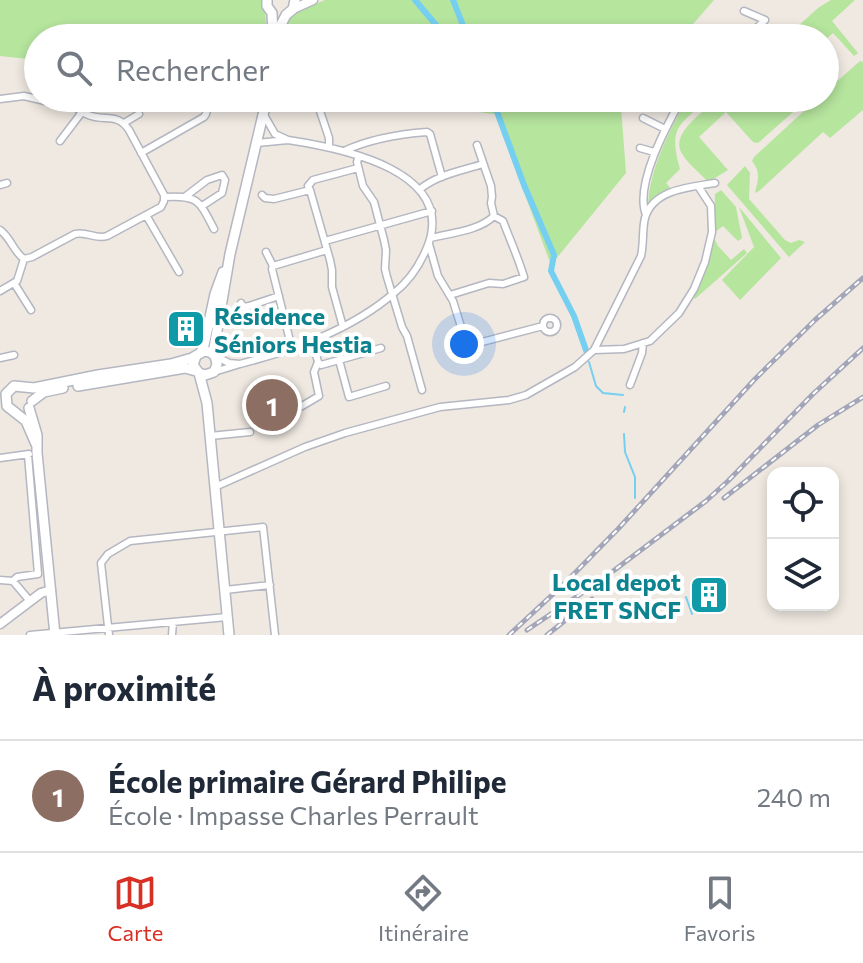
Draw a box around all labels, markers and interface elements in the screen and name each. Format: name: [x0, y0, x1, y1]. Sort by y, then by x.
search box: [24, 24, 839, 112]
icon: search: [52, 46, 96, 90]
text: Rechercher: [116, 50, 270, 87]
place label: Résidence Séniors Hestia: [214, 301, 372, 358]
building icon: Résidence Séniors Hestia: [165, 308, 207, 350]
your location: [444, 324, 484, 364]
pin: 1: [246, 375, 298, 435]
map controls: [767, 467, 839, 611]
button: locate: [767, 467, 839, 539]
button: layers: [767, 539, 839, 611]
place label: Local depot FRET SNCF: [552, 567, 681, 624]
building icon: Local depot FRET SNCF: [688, 574, 730, 616]
text: À proximité: [32, 666, 216, 708]
text: École primaire Gérard Philipe: [108, 762, 506, 799]
text: 1: [52, 781, 64, 812]
text: 240 m: [757, 781, 831, 812]
text: École · Impasse Charles Perrault: [108, 799, 479, 830]
tab: Carte: [107, 871, 163, 946]
tab: Itinéraire: [378, 871, 469, 946]
tab: Favoris: [684, 871, 756, 946]

